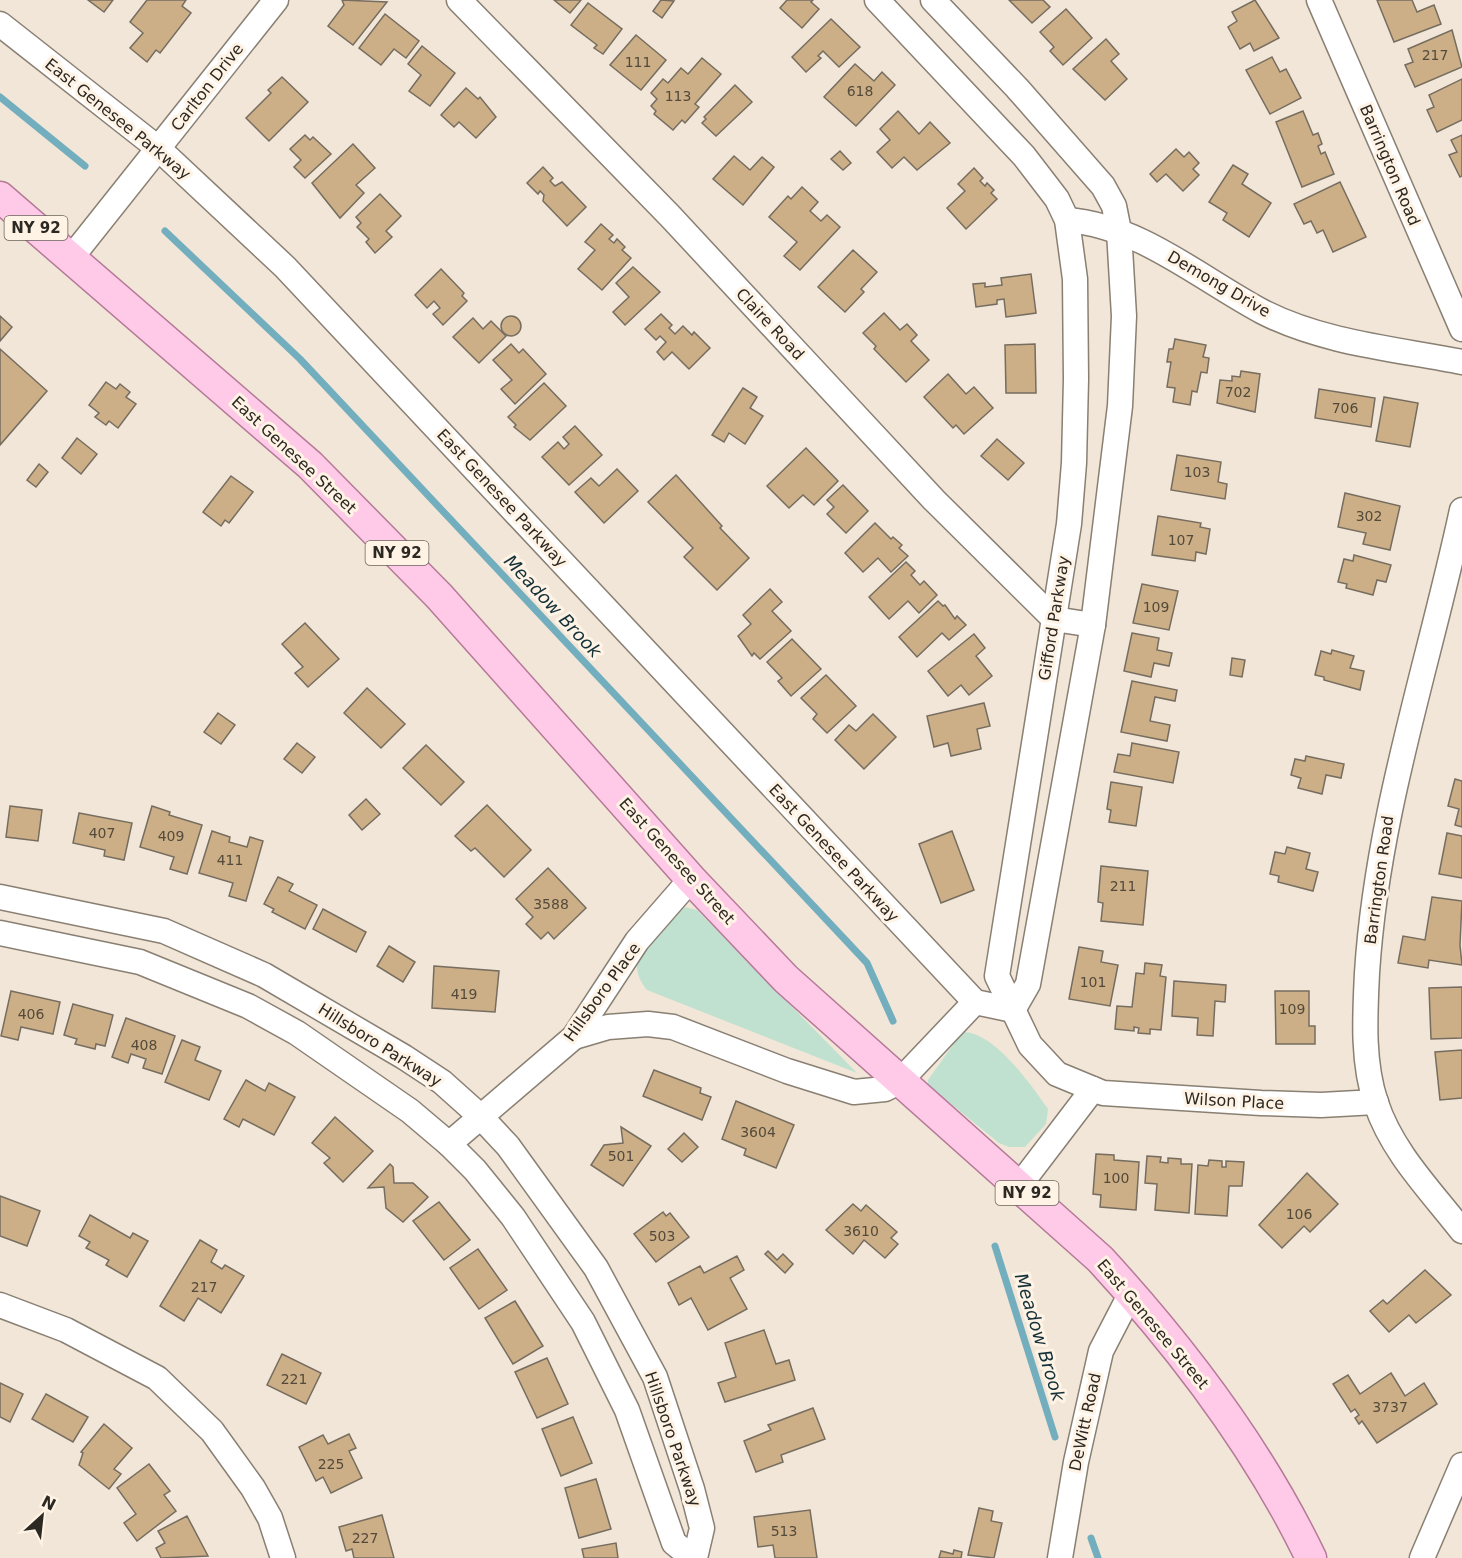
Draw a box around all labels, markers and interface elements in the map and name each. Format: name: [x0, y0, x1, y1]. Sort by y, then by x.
street label: Carlton Drive: [167, 39, 247, 135]
house number: 217: [1422, 47, 1448, 63]
street label: East Genesee Parkway: [41, 54, 195, 184]
house number: 111: [625, 54, 651, 70]
house number: 618: [847, 83, 873, 99]
house number: 113: [665, 88, 691, 104]
street label: Barrington Road: [1356, 102, 1424, 228]
road number: NY 92: [4, 216, 68, 240]
street label: Demong Drive: [1164, 247, 1274, 321]
street label: Claire Road: [732, 284, 808, 364]
house number: 702: [1225, 384, 1251, 400]
street label: East Genesee Street: [228, 392, 360, 518]
house number: 706: [1332, 400, 1358, 416]
street label: East Genesee Parkway: [433, 425, 571, 571]
house number: 103: [1184, 464, 1210, 480]
house number: 302: [1356, 508, 1382, 524]
house number: 107: [1168, 532, 1194, 548]
road number: NY 92: [366, 541, 428, 565]
water label: Meadow Brook: [500, 550, 607, 663]
street label: Gifford Parkway: [1035, 554, 1073, 682]
house number: 109: [1143, 599, 1169, 615]
street label: East Genesee Parkway: [765, 780, 903, 926]
street label: East Genesee Street: [615, 794, 739, 928]
street label: Barrington Road: [1361, 814, 1397, 946]
house number: 407: [89, 825, 115, 841]
house number: 409: [158, 828, 184, 844]
house number: 411: [217, 852, 243, 868]
house number: 211: [1110, 878, 1136, 894]
house number: 3588: [533, 896, 569, 912]
street label: Hillsboro Place: [560, 939, 644, 1045]
house number: 101: [1080, 974, 1106, 990]
house number: 419: [451, 986, 477, 1002]
street label: Hillsboro Parkway: [315, 999, 445, 1091]
house number: 109: [1279, 1001, 1305, 1017]
house number: 406: [18, 1006, 44, 1022]
house number: 408: [131, 1037, 157, 1053]
street label: Wilson Place: [1183, 1089, 1285, 1113]
house number: 3604: [740, 1124, 776, 1140]
house number: 501: [608, 1148, 634, 1164]
house number: 100: [1103, 1170, 1129, 1186]
road number: NY 92: [996, 1181, 1058, 1205]
house number: 106: [1286, 1206, 1312, 1222]
house number: 3610: [843, 1223, 879, 1239]
house number: 503: [649, 1228, 675, 1244]
street label: East Genesee Street: [1093, 1255, 1213, 1393]
water label: Meadow Brook: [1011, 1270, 1070, 1405]
house number: 217: [191, 1279, 217, 1295]
street label: Hillsboro Parkway: [641, 1369, 705, 1509]
house number: 221: [281, 1371, 307, 1387]
street label: DeWitt Road: [1065, 1371, 1105, 1473]
house number: 3737: [1372, 1399, 1408, 1415]
house number: 225: [318, 1456, 344, 1472]
north arrow: [12, 1486, 72, 1546]
text: N: [38, 1492, 59, 1515]
house number: 513: [771, 1523, 797, 1539]
house number: 227: [352, 1530, 378, 1546]

